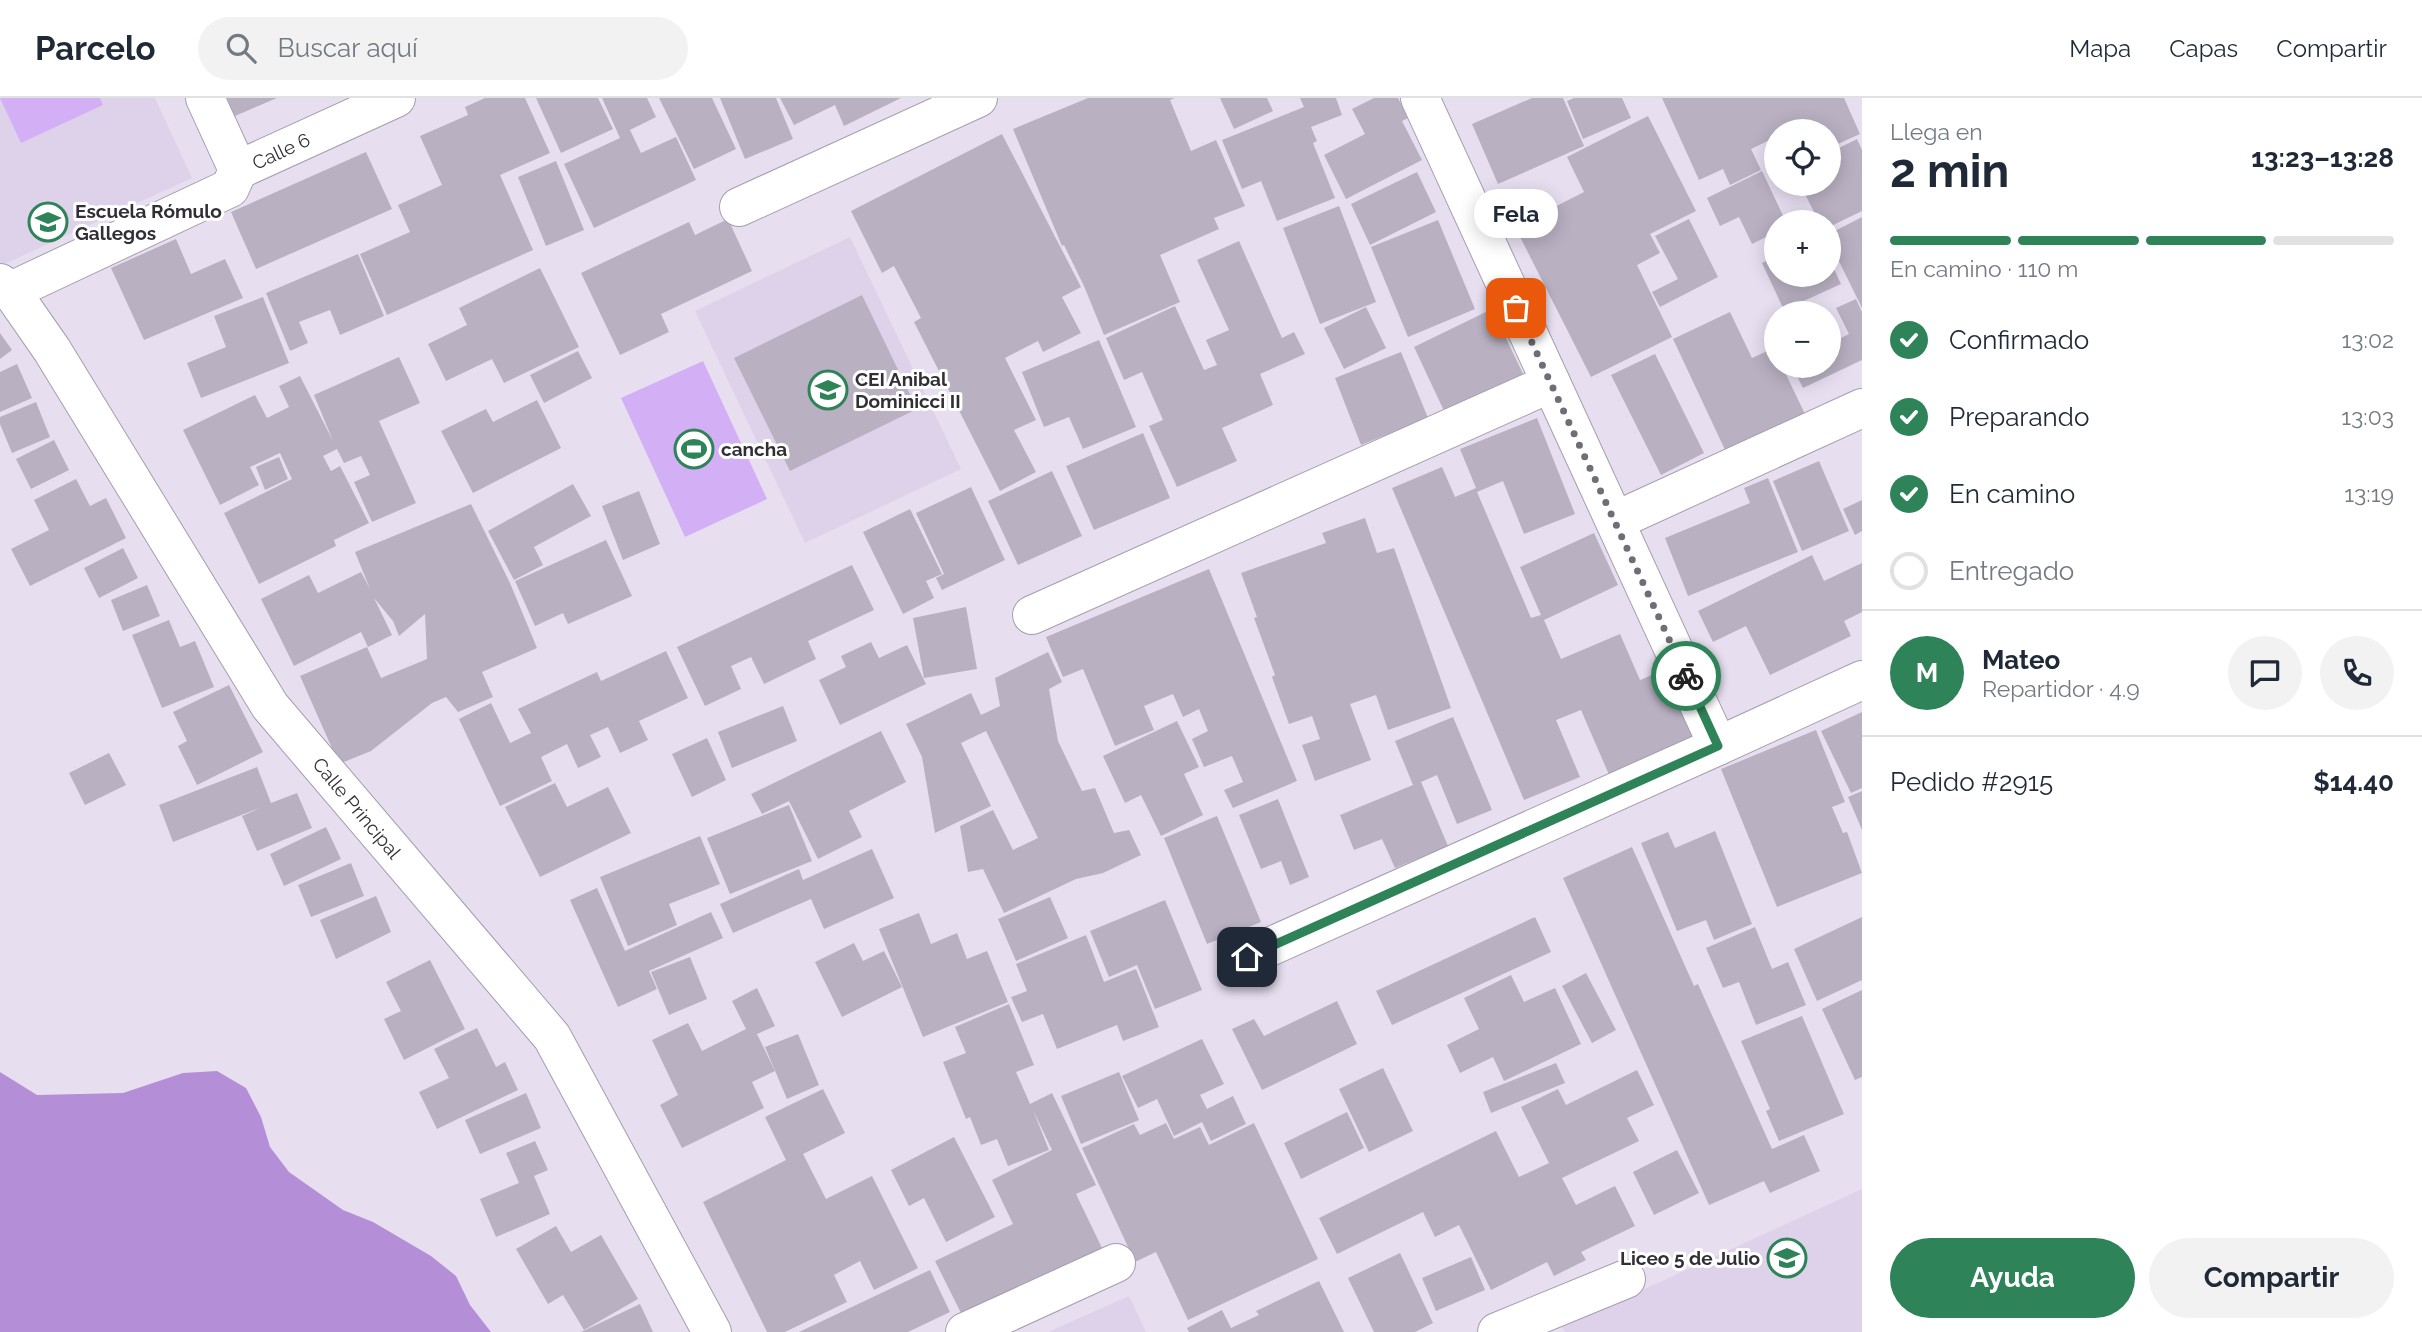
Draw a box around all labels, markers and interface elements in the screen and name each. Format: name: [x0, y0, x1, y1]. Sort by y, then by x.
search box: [198, 17, 688, 80]
text: Parcelo: [35, 29, 156, 68]
icon: search: [222, 29, 260, 67]
text: Buscar aquí: [278, 33, 418, 63]
text: Mapa: [2069, 34, 2131, 63]
text: Capas: [2169, 34, 2238, 63]
text: Compartir: [2276, 34, 2387, 63]
text: Llega en: [1890, 118, 1983, 145]
map controls: [1764, 119, 1841, 378]
button: locate: [1764, 119, 1841, 196]
street label: Calle 6: [249, 128, 313, 174]
text: 13:23–13:28: [2251, 143, 2394, 173]
text: 2 min: [1890, 144, 2009, 198]
callout: Fela: [1474, 189, 1558, 238]
place label: Escuela Rómulo Gallegos: [75, 200, 222, 244]
text: Fela: [1493, 200, 1539, 227]
school or university icon: Escuela Rómulo Gallegos: [27, 201, 69, 243]
button: +: [1764, 210, 1841, 287]
text: En camino · 110 m: [1890, 255, 2078, 282]
pin: [1486, 278, 1546, 338]
icon: bag: [1497, 289, 1535, 327]
button: −: [1764, 301, 1841, 378]
icon: check: [1890, 321, 1928, 359]
text: Confirmado: [1949, 325, 2089, 355]
text: 13:02: [2341, 326, 2394, 353]
place label: CEI Anibal Dominicci II: [855, 368, 961, 412]
school or university icon: CEI Anibal Dominicci II: [807, 369, 849, 411]
icon: check: [1890, 398, 1928, 436]
text: Preparando: [1949, 402, 2089, 432]
text: 13:03: [2341, 403, 2394, 430]
sports icon: cancha: [673, 428, 715, 470]
place label: cancha: [721, 438, 787, 460]
icon: check: [1890, 475, 1928, 513]
text: En camino: [1949, 479, 2075, 509]
text: 13:19: [2344, 480, 2394, 507]
text: Entregado: [1949, 556, 2074, 586]
button: chat: [2228, 636, 2302, 710]
button: phone: [2320, 636, 2394, 710]
courier: [1651, 641, 1721, 711]
text: Mateo: [1982, 645, 2060, 675]
icon: bike: [1667, 657, 1705, 695]
text: M: [1916, 658, 1938, 688]
text: Repartidor · 4.9: [1982, 675, 2140, 702]
street label: Calle Principal: [308, 753, 406, 864]
text: Pedido #2915: [1890, 767, 2053, 797]
text: $14.40: [2313, 767, 2394, 797]
pin: [1217, 927, 1277, 987]
icon: home: [1228, 938, 1266, 976]
school or university icon: Liceo 5 de Julio: [1766, 1237, 1808, 1279]
button: Ayuda: [1890, 1238, 2135, 1318]
button: Compartir: [2149, 1238, 2394, 1318]
place label: Liceo 5 de Julio: [1620, 1247, 1760, 1269]

